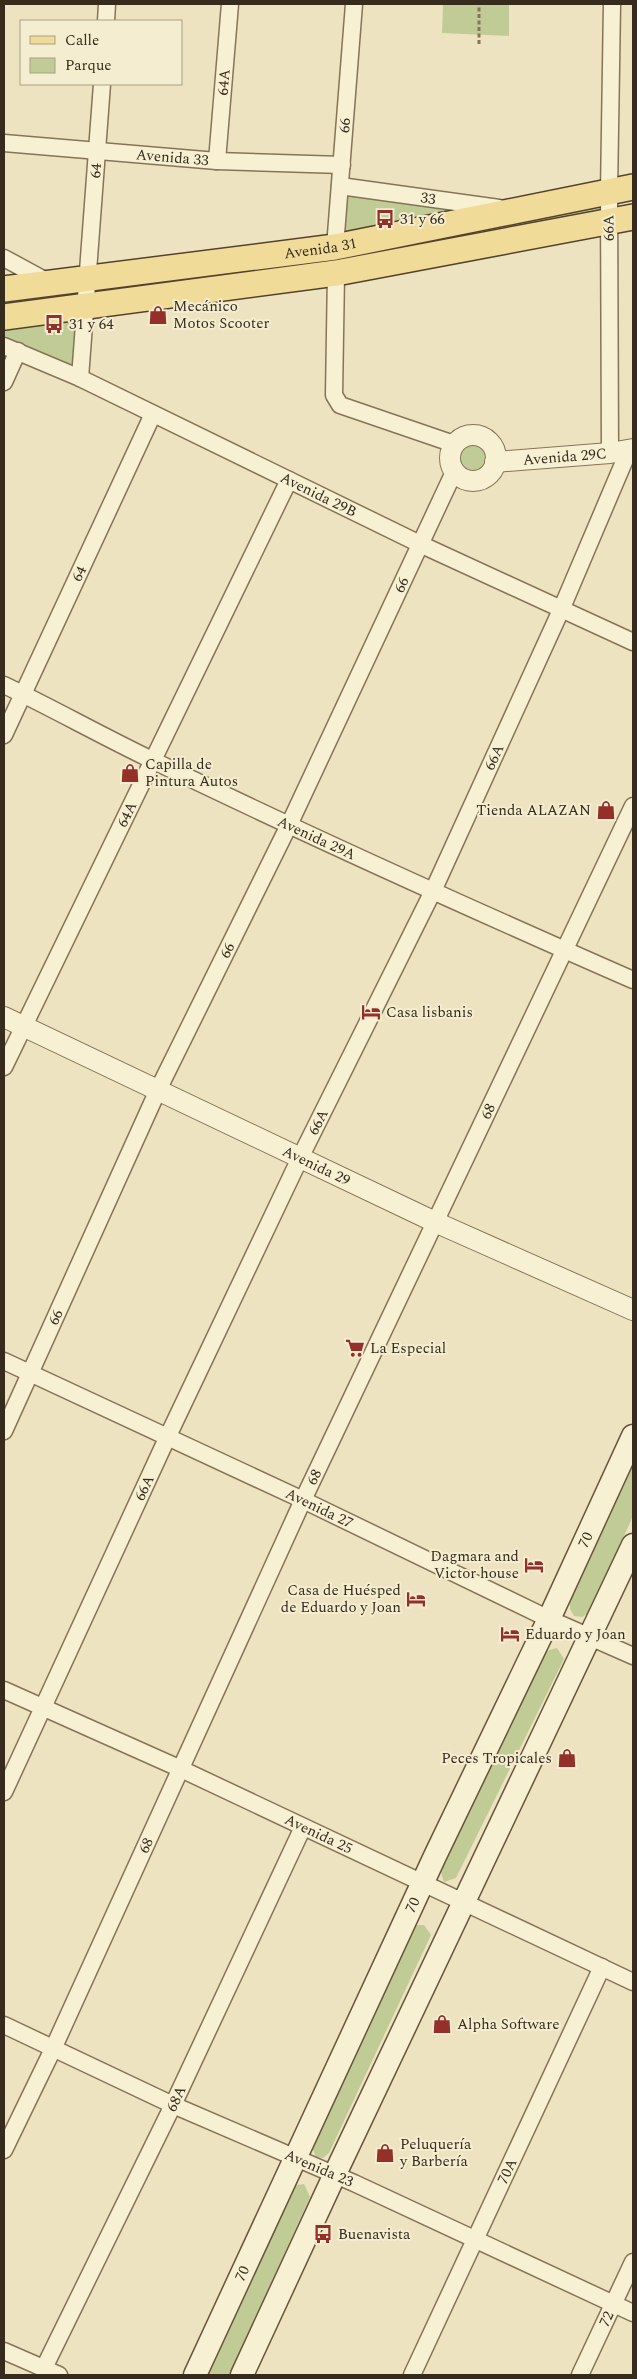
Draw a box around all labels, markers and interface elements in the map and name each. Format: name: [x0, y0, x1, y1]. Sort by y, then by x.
legend: [20, 20, 182, 85]
text: Calle: [65, 29, 99, 52]
text: Parque: [65, 54, 112, 77]
street label: 64A: [211, 68, 236, 96]
street label: 66: [332, 116, 357, 134]
street label: Avenida 33: [135, 143, 210, 172]
street label: 64: [83, 162, 108, 179]
street label: 33: [419, 186, 438, 211]
bus stop icon: 31 y 66: [374, 208, 396, 230]
place label: 31 y 66: [400, 208, 445, 231]
street label: 66A: [597, 215, 621, 241]
street label: Avenida 31: [283, 231, 359, 265]
place label: Mecánico Motos Scooter: [173, 295, 269, 335]
shop icon: Mecánico Motos Scooter: [147, 304, 169, 326]
bus stop icon: 31 y 64: [43, 313, 65, 335]
place label: 31 y 64: [69, 313, 114, 336]
street label: Avenida 29C: [522, 442, 608, 471]
street label: Avenida 29B: [276, 466, 361, 523]
street label: 64: [65, 561, 93, 585]
street label: 66: [388, 573, 415, 596]
street label: 66A: [478, 740, 510, 774]
place label: Capilla de Pintura Autos: [145, 753, 238, 793]
shop icon: Capilla de Pintura Autos: [119, 762, 141, 784]
street label: 64A: [111, 797, 143, 831]
place label: Tienda ALAZAN: [476, 799, 591, 822]
shop icon: Tienda ALAZAN: [595, 799, 617, 821]
street label: Avenida 29A: [274, 810, 360, 866]
street label: 66: [213, 938, 241, 962]
hotel icon: Casa lisbanis: [360, 1001, 382, 1023]
place label: Casa lisbanis: [386, 1001, 473, 1024]
street label: 68: [474, 1099, 501, 1123]
street label: 66A: [302, 1105, 334, 1139]
street label: Avenida 29: [279, 1140, 354, 1192]
street label: 66: [42, 1305, 69, 1329]
supermarket icon: La Especial: [344, 1337, 366, 1359]
place label: La Especial: [370, 1337, 446, 1360]
street label: 68: [300, 1465, 328, 1489]
street label: 66A: [128, 1471, 160, 1504]
street label: Avenida 27: [282, 1482, 357, 1534]
street label: 70: [572, 1528, 599, 1551]
place label: Dagmara and Victor house: [430, 1545, 519, 1585]
hotel icon: Dagmara and Victor house: [523, 1554, 545, 1576]
place label: Casa de Huésped de Eduardo y Joan: [281, 1579, 401, 1619]
hotel icon: Casa de Huésped de Eduardo y Joan: [405, 1588, 427, 1610]
hotel icon: Eduardo y Joan: [499, 1623, 521, 1645]
place label: Eduardo y Joan: [525, 1623, 626, 1646]
place label: Peces Tropicales: [441, 1747, 552, 1770]
shop icon: Peces Tropicales: [556, 1747, 578, 1769]
street label: Avenida 25: [281, 1808, 357, 1860]
street label: 68: [132, 1834, 159, 1857]
street label: 70: [399, 1893, 426, 1916]
shop icon: Alpha Software: [431, 2013, 453, 2035]
place label: Alpha Software: [457, 2013, 559, 2036]
street label: 68A: [160, 2082, 192, 2116]
place label: Peluquería y Barbería: [399, 2133, 472, 2173]
shop icon: Peluquería y Barbería: [374, 2142, 396, 2164]
street label: Avenida 23: [281, 2143, 358, 2193]
street label: 70A: [491, 2154, 523, 2188]
bus stop icon: Buenavista: [312, 2223, 334, 2245]
place label: Buenavista: [338, 2223, 411, 2246]
street label: 70: [228, 2262, 256, 2285]
street label: 72: [593, 2307, 620, 2331]

